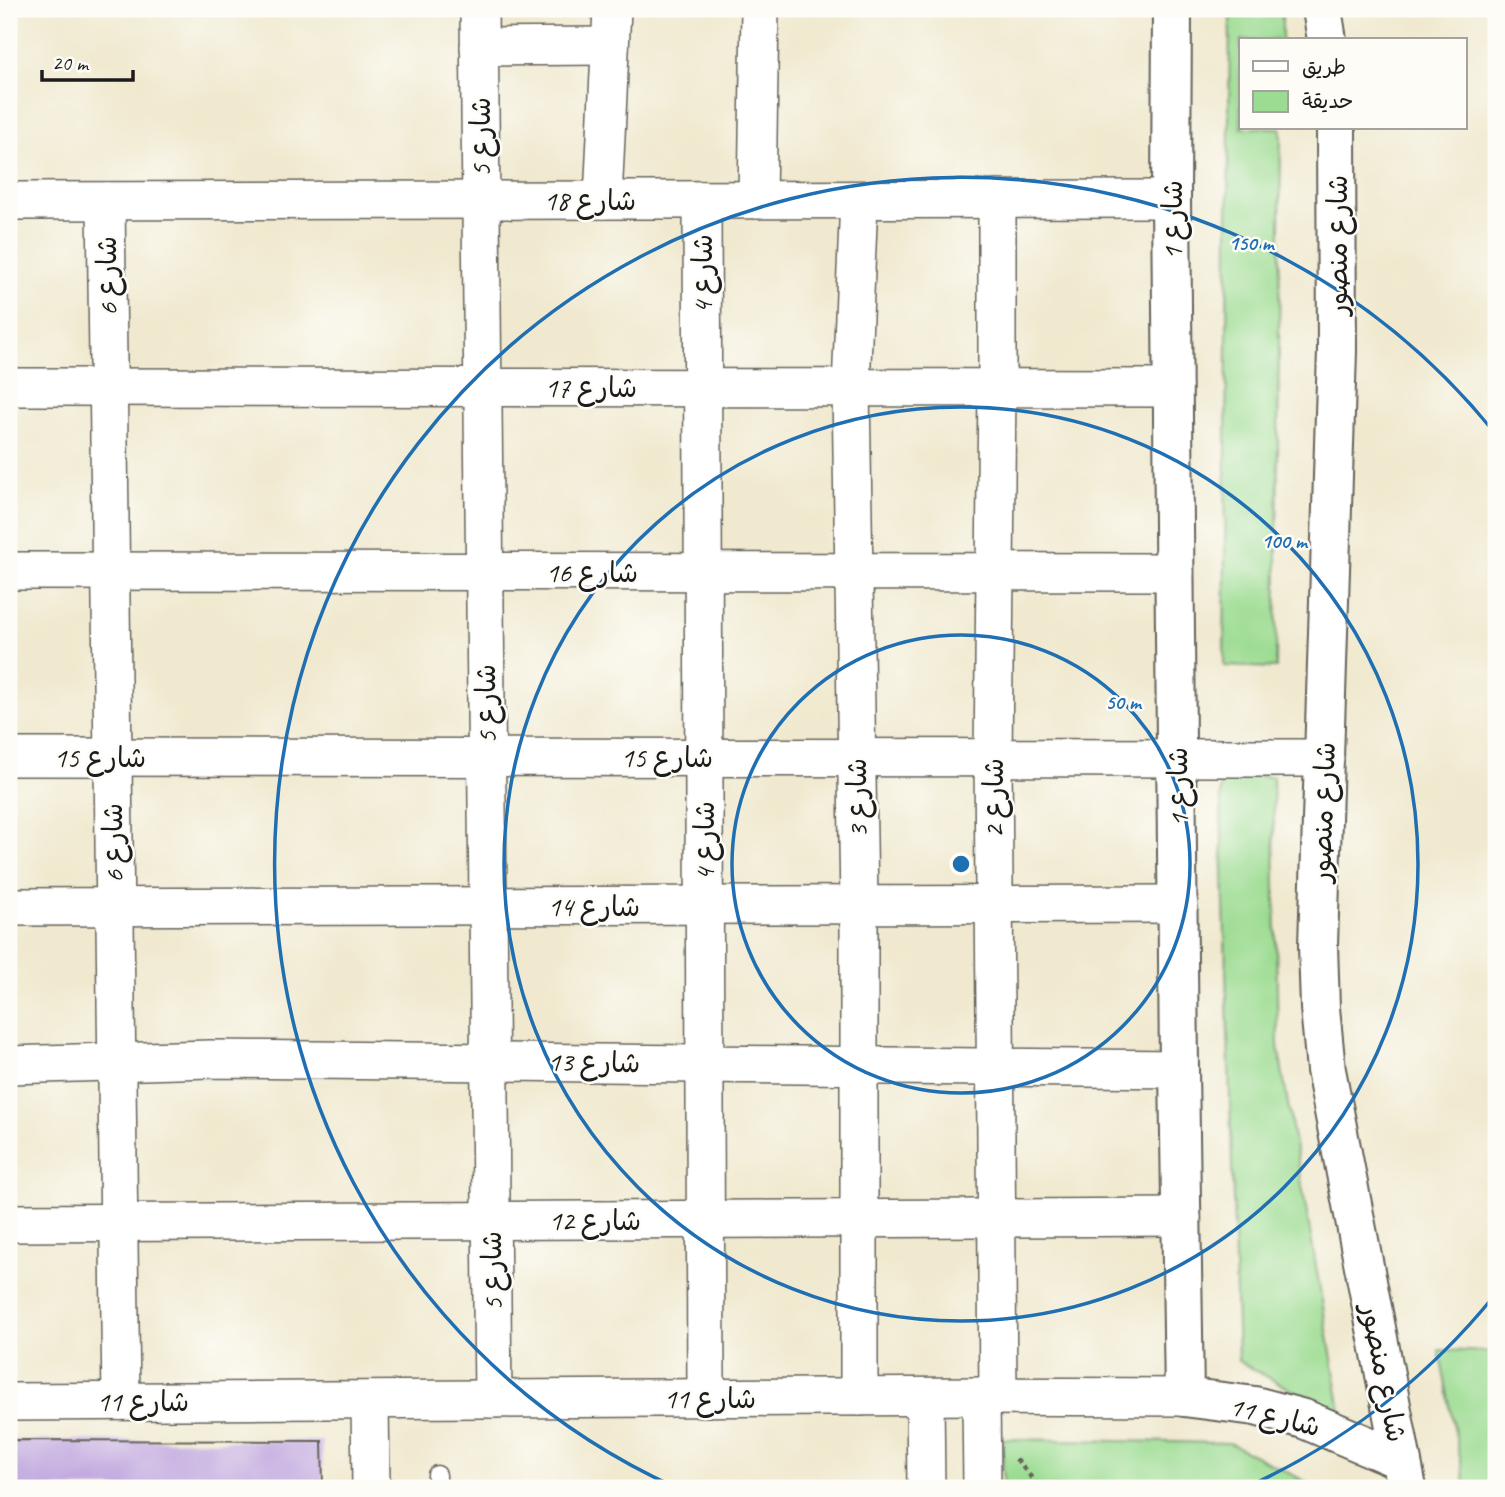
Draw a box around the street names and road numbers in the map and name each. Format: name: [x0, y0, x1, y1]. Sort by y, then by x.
street label: شارع 5: [463, 97, 500, 177]
street label: شارع منصور: [1320, 175, 1357, 317]
street label: شارع 1: [1155, 180, 1192, 260]
street label: شارع 18: [544, 183, 636, 220]
street label: شارع 4: [685, 234, 722, 314]
street label: شارع 6: [89, 236, 127, 316]
street label: شارع 17: [545, 370, 637, 407]
street label: شارع 16: [546, 555, 638, 592]
street label: شارع 5: [468, 664, 506, 744]
street label: شارع 15: [54, 740, 146, 777]
street label: شارع 15: [621, 740, 713, 777]
street label: شارع منصور: [1303, 741, 1345, 885]
street label: شارع 1: [1160, 747, 1198, 827]
street label: شارع 3: [839, 758, 877, 838]
street label: شارع 2: [976, 758, 1013, 838]
street label: شارع 4: [687, 801, 724, 881]
street label: شارع 6: [95, 803, 133, 883]
street label: شارع 14: [548, 889, 640, 926]
street label: شارع 13: [547, 1044, 641, 1082]
street label: شارع 12: [549, 1203, 641, 1240]
street label: شارع 5: [474, 1231, 512, 1311]
street label: شارع منصور: [1351, 1299, 1415, 1446]
street label: شارع 11: [664, 1381, 756, 1418]
street label: شارع 11: [97, 1384, 189, 1421]
street label: شارع 11: [1225, 1388, 1324, 1446]

